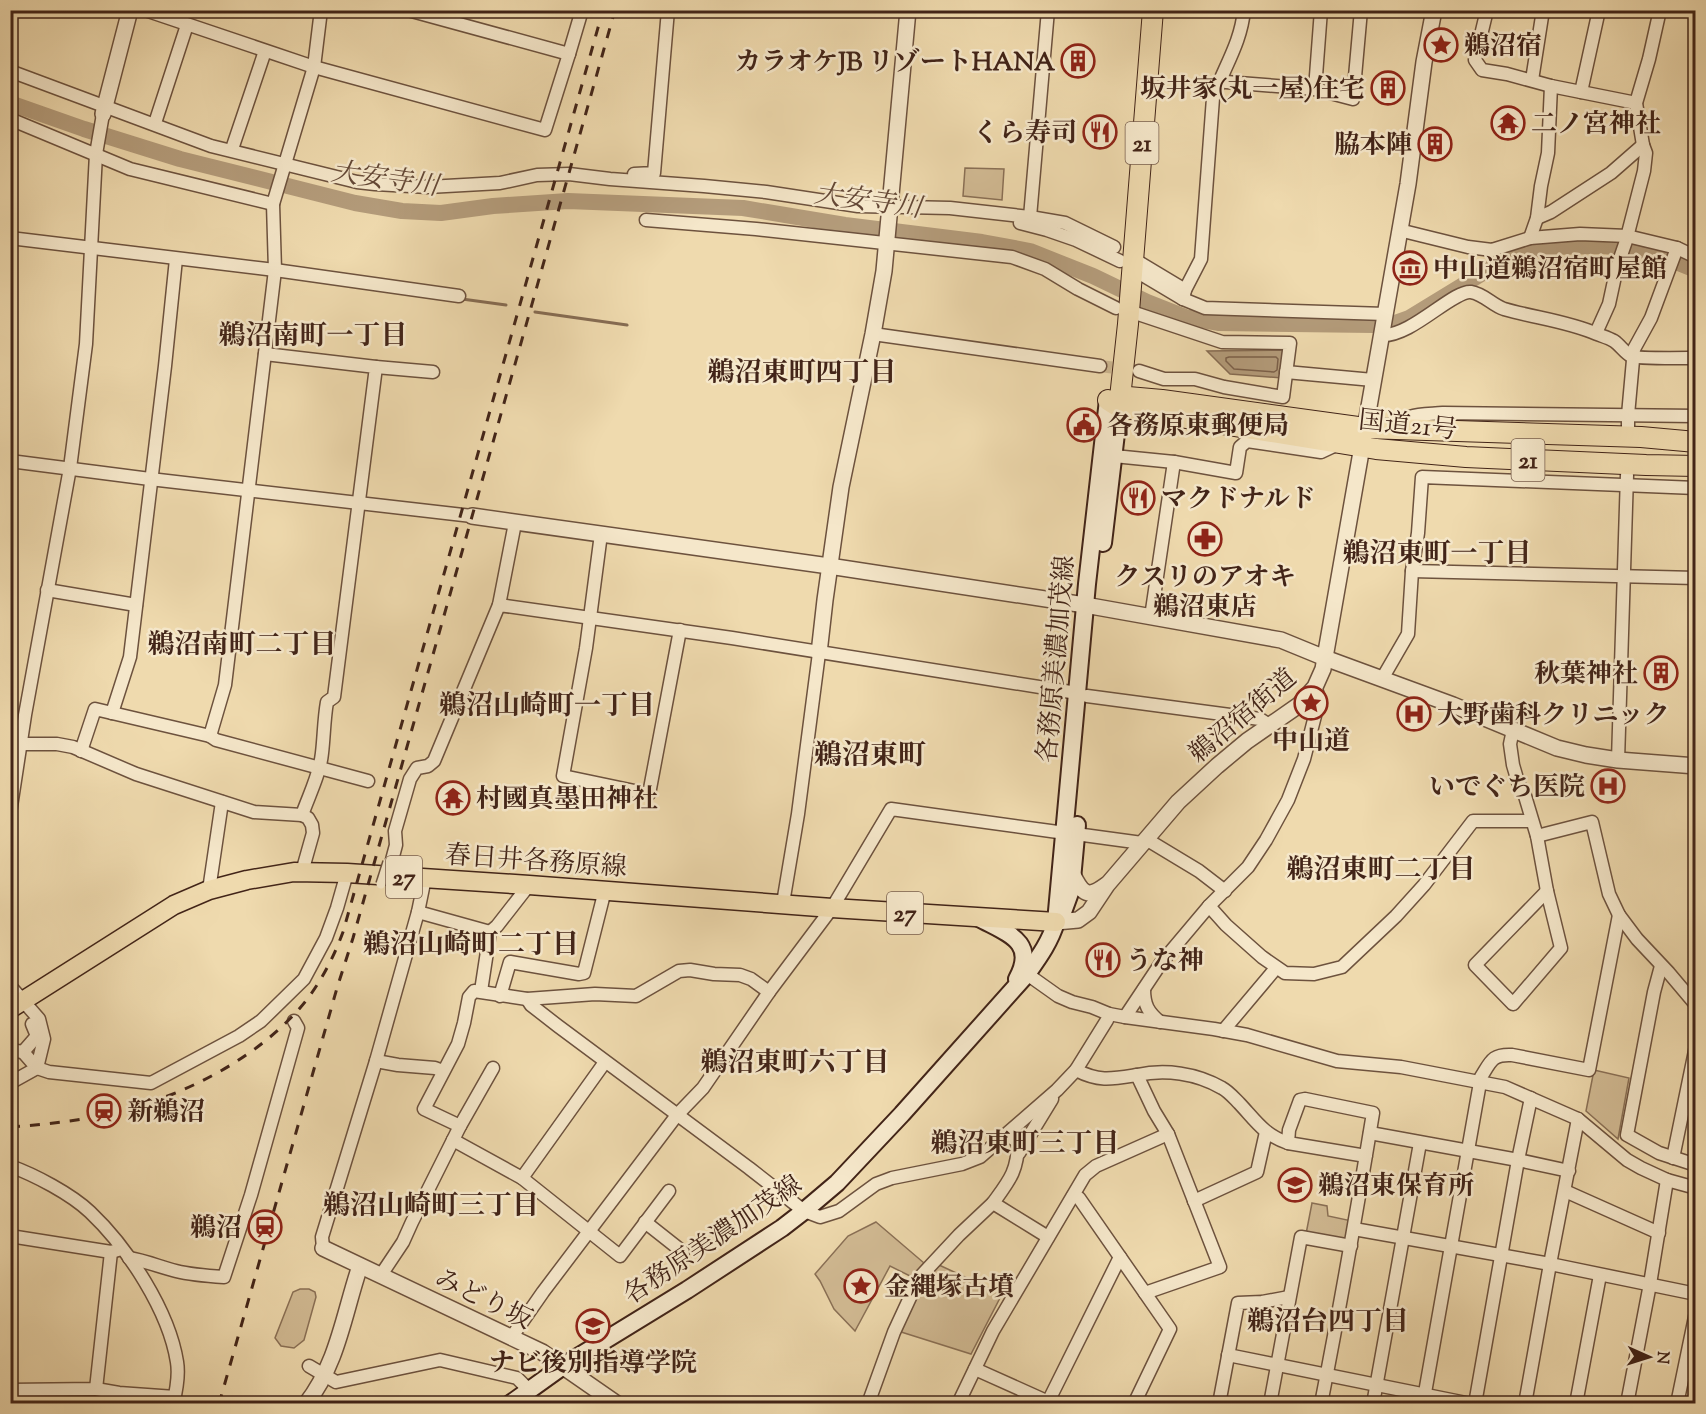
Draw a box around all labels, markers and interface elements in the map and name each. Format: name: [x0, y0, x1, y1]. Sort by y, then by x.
place icon: 鵜沼宿: [1423, 27, 1459, 63]
place label: 鵜沼宿: [1464, 29, 1542, 66]
building icon: カラオケJB リゾートHANA: [1060, 43, 1096, 79]
place label: カラオケJB リゾートHANA: [735, 45, 1056, 82]
building icon: 坂井家(丸一屋)住宅: [1370, 70, 1406, 106]
place label: 坂井家(丸一屋)住宅: [1140, 72, 1365, 109]
temple icon: 二ノ宮神社: [1490, 105, 1526, 141]
place label: 二ノ宮神社: [1531, 107, 1661, 144]
restaurant icon: くら寿司: [1082, 114, 1118, 150]
place label: くら寿司: [973, 116, 1077, 153]
road number: 21: [1126, 122, 1158, 164]
building icon: 脇本陣: [1417, 126, 1453, 162]
place label: 脇本陣: [1334, 128, 1412, 165]
water label: 大安寺川: [328, 154, 444, 208]
water label: 大安寺川: [811, 176, 927, 230]
museum icon: 中山道鵜沼宿町屋館: [1392, 250, 1428, 286]
place label: 中山道鵜沼宿町屋館: [1433, 252, 1667, 289]
district label: 鵜沼南町一丁目: [219, 318, 408, 357]
district label: 鵜沼東町四丁目: [708, 355, 897, 394]
street label: 国道21号: [1357, 403, 1459, 450]
public building icon: 各務原東郵便局: [1066, 407, 1102, 443]
place label: 各務原東郵便局: [1107, 409, 1289, 446]
road number: 21: [1512, 439, 1544, 481]
restaurant icon: マクドナルド: [1120, 480, 1156, 516]
place label: マクドナルド: [1161, 482, 1316, 519]
pharmacy icon: クスリのアオキ 鵜沼東店: [1187, 521, 1223, 557]
district label: 鵜沼東町一丁目: [1343, 536, 1532, 575]
street label: 各務原美濃加茂線: [1030, 554, 1085, 764]
place label: クスリのアオキ 鵜沼東店: [1114, 560, 1296, 627]
district label: 鵜沼南町二丁目: [148, 627, 337, 666]
building icon: 秋葉神社: [1643, 655, 1679, 691]
place label: 秋葉神社: [1534, 657, 1638, 694]
street label: 鵜沼宿街道: [1182, 661, 1305, 773]
place icon: 中山道: [1293, 685, 1329, 721]
district label: 鵜沼山崎町一丁目: [439, 688, 655, 727]
hospital icon: 大野歯科クリニック: [1396, 696, 1432, 732]
place label: 大野歯科クリニック: [1437, 698, 1669, 735]
place label: 中山道: [1272, 724, 1350, 761]
district label: 鵜沼東町: [814, 737, 926, 777]
hospital icon: いでぐち医院: [1590, 768, 1626, 804]
place label: いでぐち医院: [1429, 770, 1585, 807]
temple icon: 村國真墨田神社: [435, 780, 471, 816]
place label: 村國真墨田神社: [476, 782, 658, 819]
street label: 春日井各務原線: [444, 838, 628, 887]
district label: 鵜沼東町二丁目: [1287, 852, 1476, 891]
road number: 27: [386, 856, 422, 898]
road number: 27: [887, 892, 923, 934]
district label: 鵜沼山崎町二丁目: [363, 927, 579, 966]
restaurant icon: うな神: [1085, 942, 1121, 978]
place label: うな神: [1126, 944, 1204, 981]
district label: 鵜沼東町六丁目: [701, 1045, 890, 1084]
station icon: 新鵜沼: [86, 1093, 122, 1129]
place label: 新鵜沼: [127, 1095, 205, 1132]
district label: 鵜沼東町三丁目: [931, 1126, 1120, 1165]
school or university icon: 鵜沼東保育所: [1277, 1167, 1313, 1203]
street label: 各務原美濃加茂線: [617, 1168, 810, 1315]
place label: 鵜沼東保育所: [1318, 1169, 1474, 1206]
district label: 鵜沼山崎町三丁目: [323, 1188, 539, 1227]
station icon: 鵜沼: [247, 1209, 283, 1245]
place label: 鵜沼: [190, 1211, 242, 1248]
street label: みどり坂: [428, 1261, 538, 1340]
place icon: 金縄塚古墳: [843, 1268, 879, 1304]
place label: 金縄塚古墳: [884, 1270, 1014, 1307]
district label: 鵜沼台四丁目: [1247, 1304, 1409, 1343]
school or university icon: ナビ後別指導学院: [575, 1308, 611, 1344]
north arrow: [1619, 1327, 1679, 1387]
place label: ナビ後別指導学院: [489, 1346, 697, 1383]
text: N: [1650, 1351, 1673, 1365]

